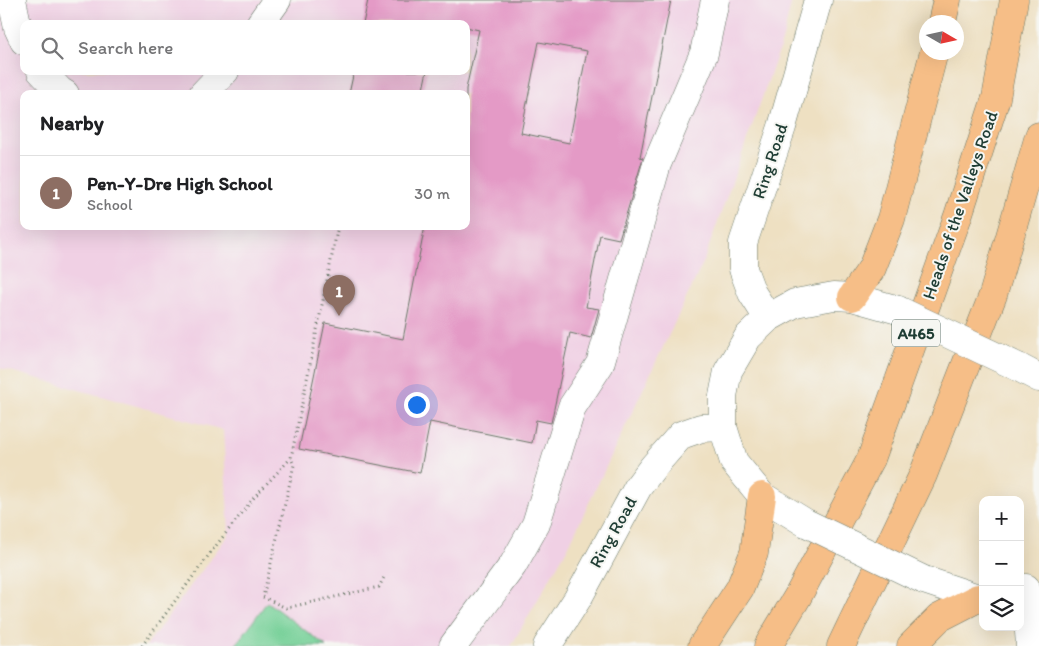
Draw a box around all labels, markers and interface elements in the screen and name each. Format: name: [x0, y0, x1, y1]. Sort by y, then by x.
north arrow: [919, 15, 964, 60]
search box: [20, 20, 470, 75]
icon: search: [38, 34, 66, 62]
text: Search here: [78, 36, 173, 59]
street label: Heads of the Valleys Road: [917, 108, 1003, 302]
text: Nearby: [40, 110, 104, 135]
street label: Ring Road: [747, 120, 793, 202]
text: Pen-Y-Dre High School: [87, 172, 273, 195]
text: 1: [52, 184, 60, 203]
text: 30 m: [414, 184, 450, 203]
text: School: [87, 195, 133, 214]
pin: 1: [323, 275, 355, 316]
road number: A465: [892, 319, 940, 346]
your location: [404, 392, 430, 418]
street label: Ring Road: [584, 492, 642, 572]
map controls: [979, 496, 1024, 631]
button: +: [979, 496, 1024, 541]
button: −: [979, 541, 1024, 586]
button: layers: [979, 586, 1024, 631]

